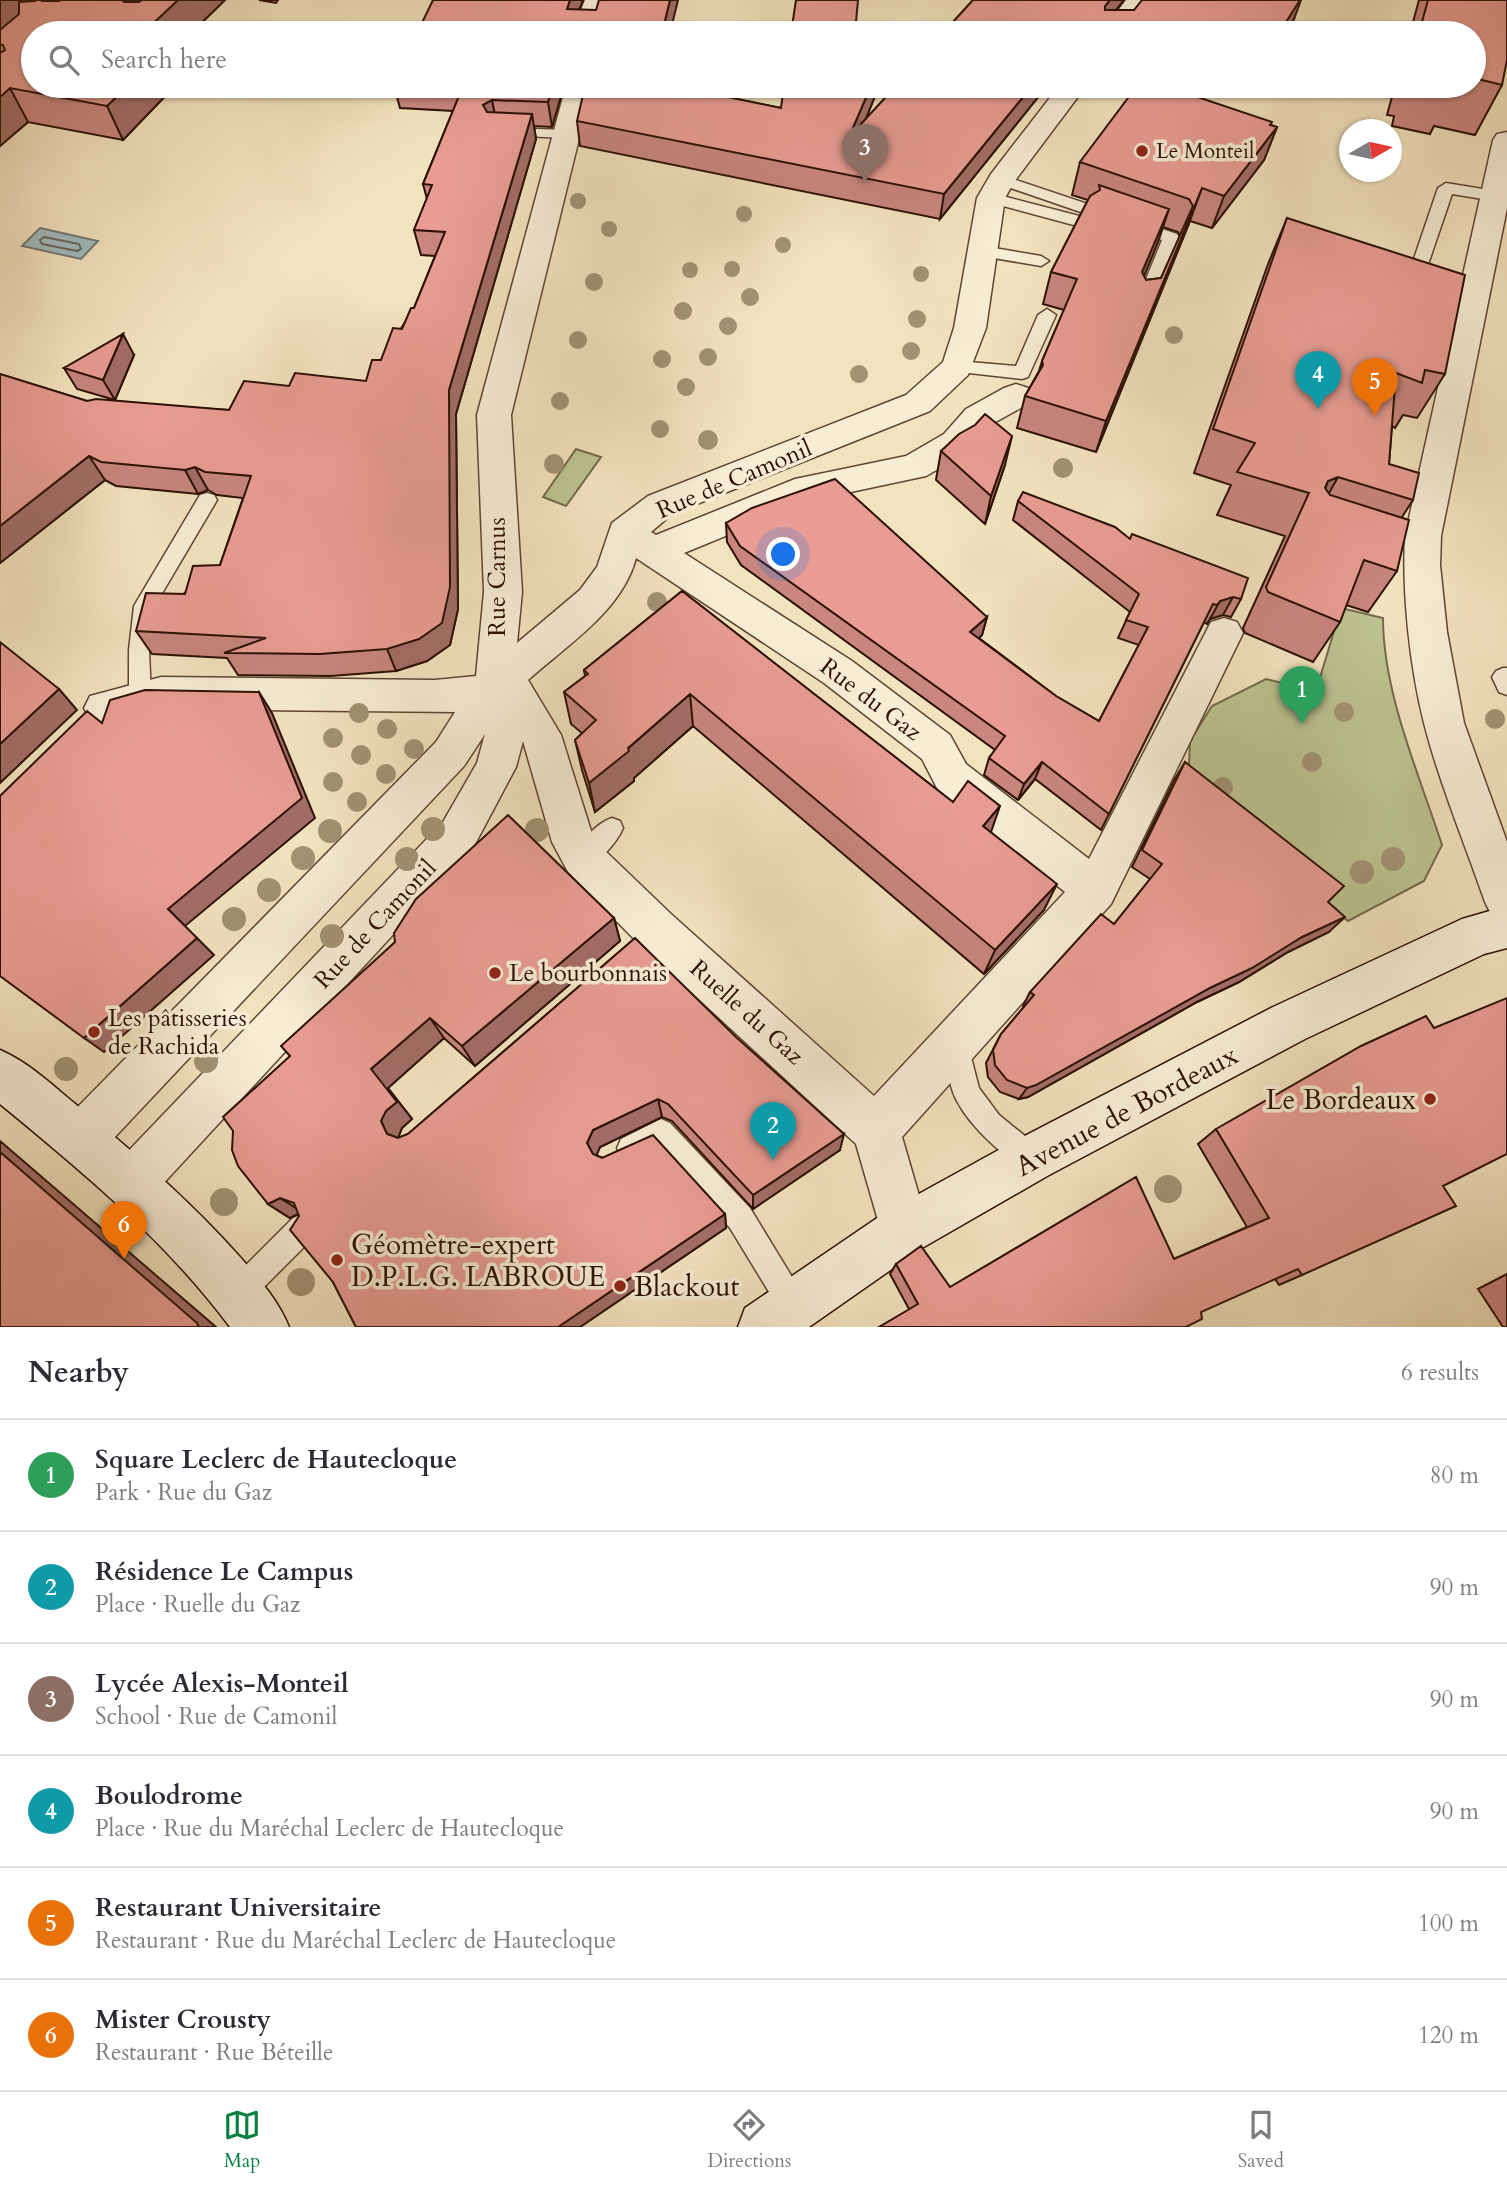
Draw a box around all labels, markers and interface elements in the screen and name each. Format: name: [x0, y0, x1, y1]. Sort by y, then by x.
search box: [21, 21, 1486, 98]
icon: search: [45, 41, 83, 79]
text: Search here: [101, 42, 227, 77]
north arrow: [1339, 119, 1402, 182]
pin: 3: [842, 124, 888, 182]
place label: Le Monteil: [1156, 137, 1254, 166]
marker: Le Monteil: [1134, 143, 1150, 159]
pin: 4: [1295, 351, 1341, 409]
pin: 5: [1352, 358, 1398, 416]
street label: Rue de Camonil: [651, 432, 817, 527]
street label: Rue Carnus: [481, 517, 514, 637]
your location: [766, 537, 800, 571]
street label: Rue du Gaz: [813, 650, 929, 749]
pin: 1: [1279, 666, 1325, 724]
street label: Rue de Camonil: [307, 852, 444, 996]
street label: Ruelle du Gaz: [683, 952, 811, 1073]
place label: Le bourbonnais: [509, 957, 667, 990]
marker: Le bourbonnais: [487, 965, 503, 981]
place label: Les pâtisseries de Rachida: [108, 1002, 247, 1063]
marker: Les pâtisseries de Rachida: [86, 1024, 102, 1040]
street label: Avenue de Bordeaux: [1009, 1036, 1244, 1186]
place label: Le Bordeaux: [1265, 1081, 1416, 1119]
marker: Le Bordeaux: [1422, 1091, 1438, 1107]
pin: 2: [750, 1102, 796, 1160]
pin: 6: [101, 1201, 147, 1259]
place label: Géomètre-expert D.P.L.G. LABROUE: [351, 1226, 605, 1296]
marker: Géomètre-expert D.P.L.G. LABROUE: [329, 1252, 345, 1268]
place label: Blackout: [634, 1268, 740, 1306]
marker: Blackout: [612, 1278, 628, 1294]
text: Nearby: [28, 1352, 129, 1393]
text: 6 results: [1401, 1357, 1479, 1388]
text: Square Leclerc de Hautecloque: [95, 1442, 457, 1477]
text: 1: [45, 1460, 57, 1491]
text: 80 m: [1430, 1460, 1479, 1491]
text: Park · Rue du Gaz: [95, 1477, 272, 1508]
text: Résidence Le Campus: [95, 1554, 353, 1589]
text: 2: [45, 1572, 57, 1603]
text: 90 m: [1430, 1572, 1479, 1603]
text: Place · Ruelle du Gaz: [95, 1589, 300, 1620]
text: Lycée Alexis-Monteil: [95, 1666, 349, 1701]
text: 3: [45, 1684, 57, 1715]
text: 90 m: [1430, 1684, 1479, 1715]
text: School · Rue de Camonil: [95, 1701, 337, 1732]
text: Boulodrome: [95, 1778, 243, 1813]
text: 4: [45, 1796, 57, 1827]
text: 90 m: [1430, 1796, 1479, 1827]
text: Place · Rue du Maréchal Leclerc de Hautecloque: [95, 1813, 564, 1844]
text: Restaurant Universitaire: [95, 1890, 381, 1925]
text: 5: [45, 1908, 57, 1939]
text: 100 m: [1418, 1908, 1479, 1939]
text: Restaurant · Rue du Maréchal Leclerc de Hautecloque: [95, 1925, 616, 1956]
text: Mister Crousty: [95, 2002, 271, 2037]
text: 6: [45, 2020, 57, 2051]
text: 120 m: [1418, 2020, 1479, 2051]
text: Restaurant · Rue Béteille: [95, 2037, 333, 2068]
tab: Map: [223, 2106, 261, 2174]
tab: Directions: [708, 2106, 791, 2174]
tab: Saved: [1238, 2106, 1284, 2174]

